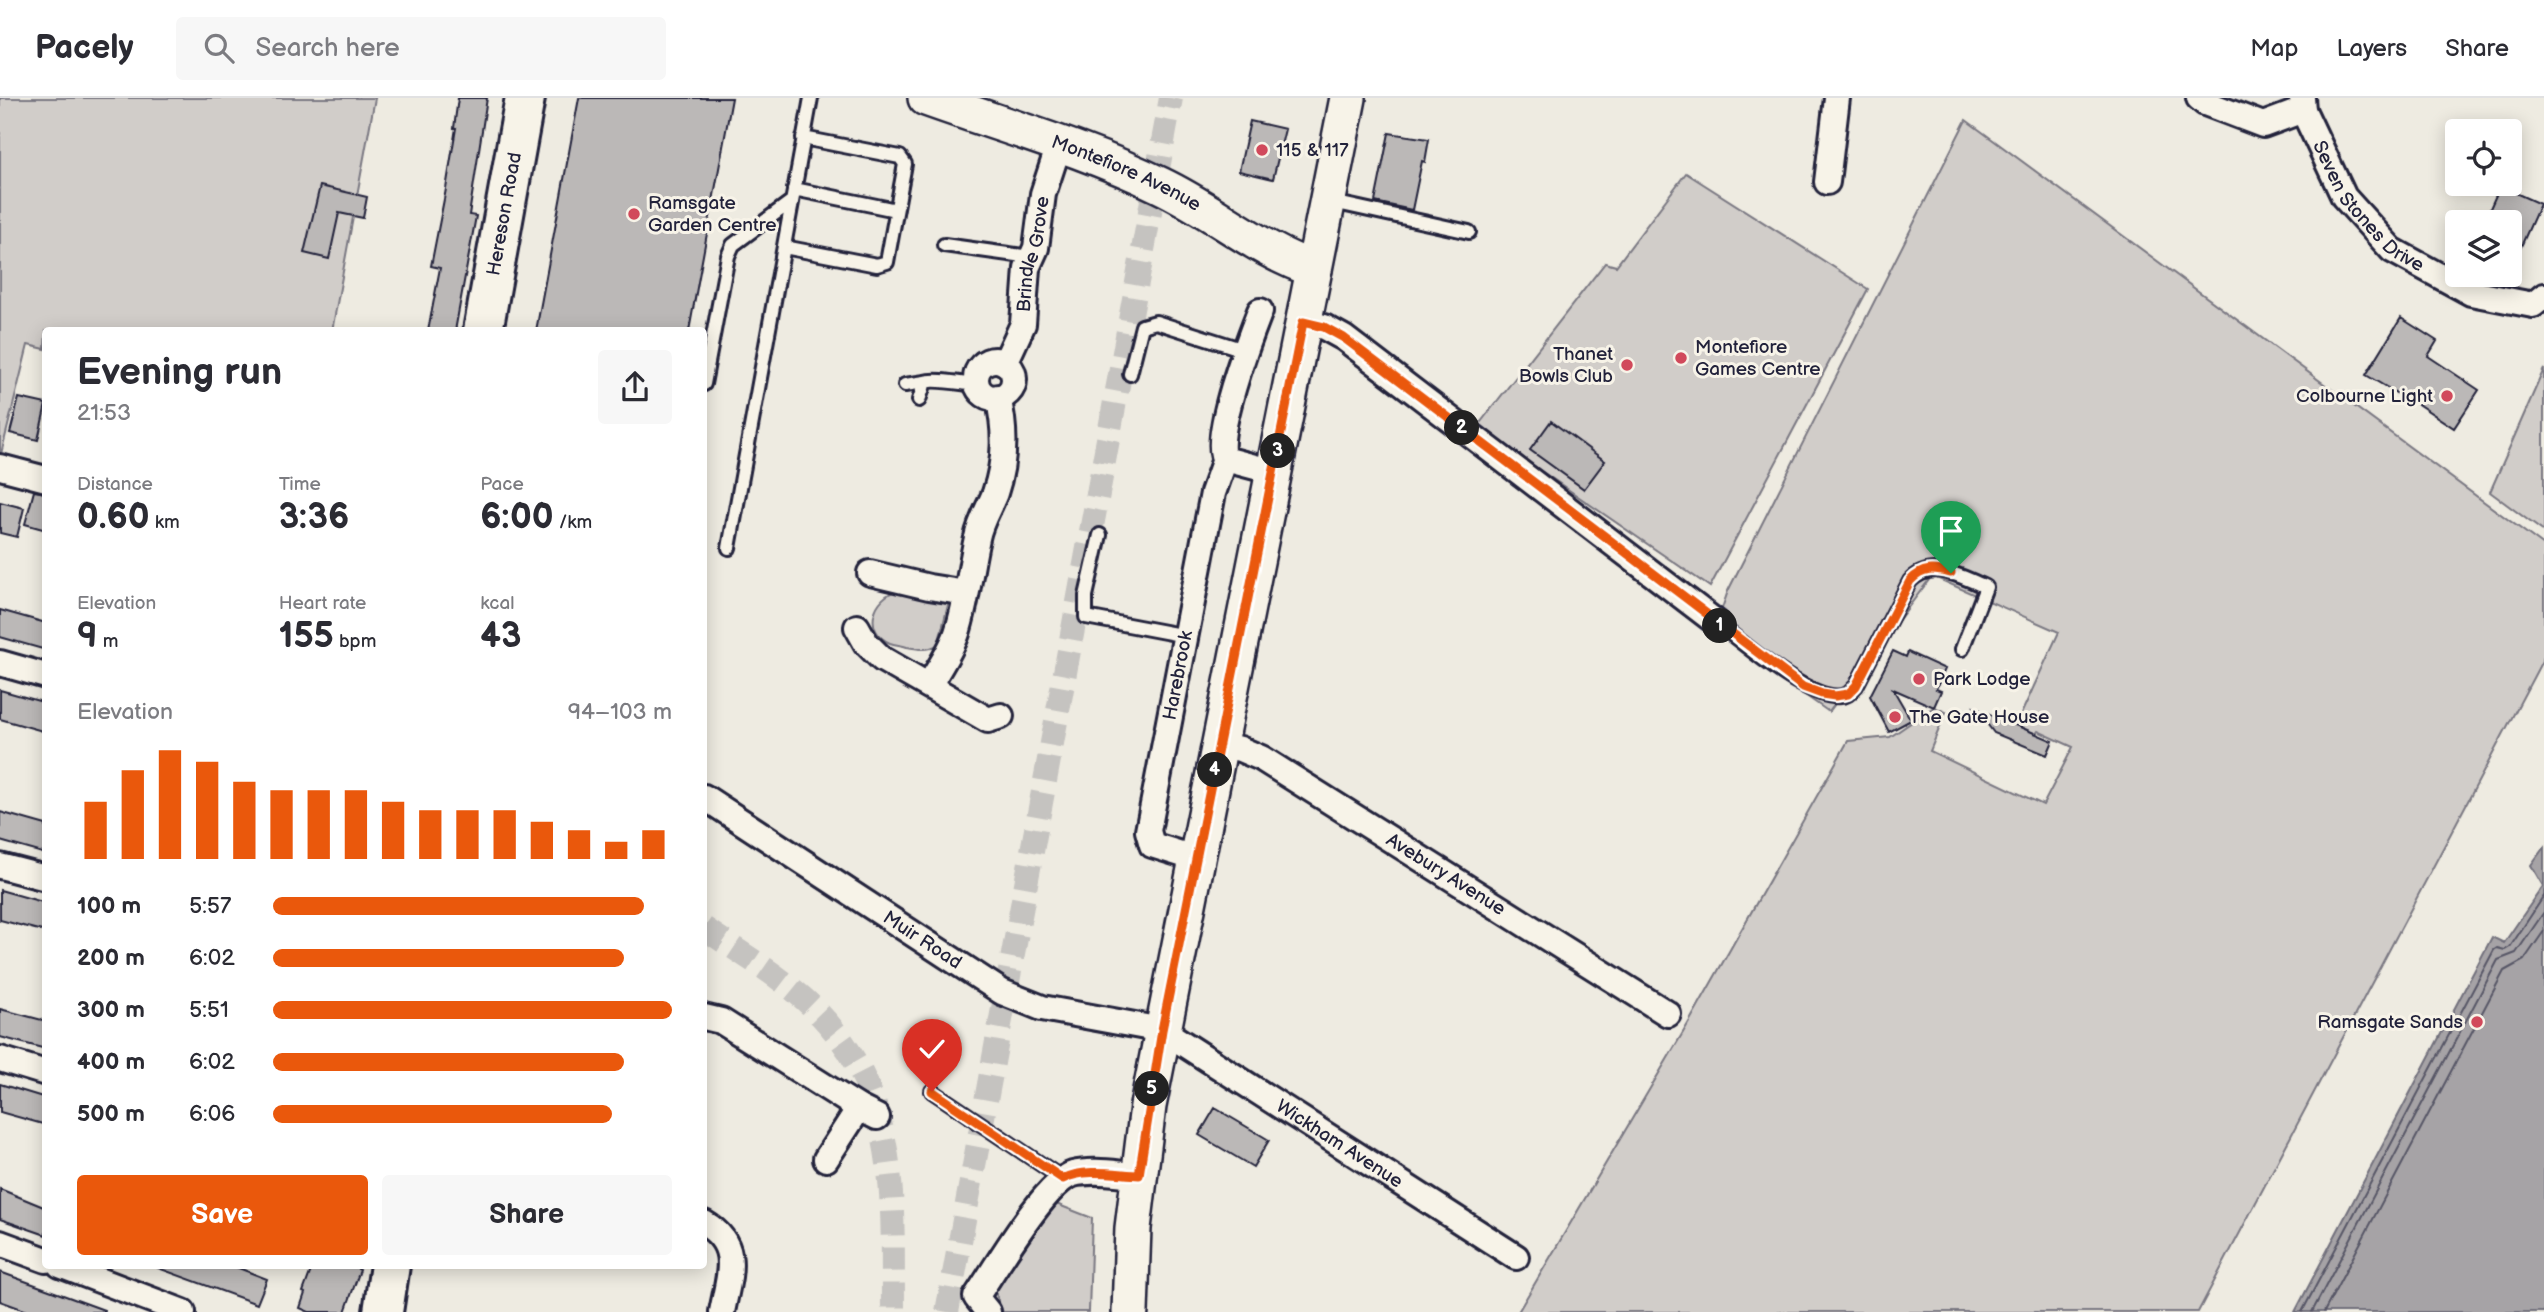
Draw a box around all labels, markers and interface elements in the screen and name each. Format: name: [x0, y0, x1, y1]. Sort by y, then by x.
search box: [176, 17, 666, 80]
text: Pacely: [35, 28, 134, 68]
icon: search: [200, 29, 238, 67]
text: Search here: [256, 33, 400, 64]
text: Map: [2250, 34, 2298, 63]
text: Layers: [2336, 34, 2407, 63]
text: Share: [2445, 34, 2509, 63]
map controls: [2445, 119, 2522, 287]
button: locate: [2445, 119, 2522, 196]
street label: Montefiore Avenue: [1048, 130, 1205, 216]
street label: Seven Stones Drive: [2308, 137, 2428, 277]
place label: 115 & 117: [1276, 139, 1349, 162]
marker: 115 & 117: [1254, 142, 1270, 158]
street label: Hereson Road: [482, 150, 527, 277]
place label: Ramsgate Garden Centre: [648, 192, 777, 237]
street label: Brindle Grove: [1012, 195, 1054, 313]
marker: Ramsgate Garden Centre: [626, 206, 642, 222]
button: layers: [2445, 210, 2522, 287]
place label: Montefiore Games Centre: [1695, 336, 1821, 381]
place label: Thanet Bowls Club: [1519, 343, 1613, 388]
text: Evening run: [77, 350, 282, 395]
button: share: [598, 350, 672, 424]
marker: Montefiore Games Centre: [1673, 350, 1689, 366]
marker: Thanet Bowls Club: [1619, 357, 1635, 373]
place label: Colbourne Light: [2296, 385, 2433, 408]
marker: Colbourne Light: [2439, 388, 2455, 404]
text: 21:53: [77, 399, 131, 427]
pin: 2: [1444, 410, 1480, 446]
text: 2: [1456, 416, 1467, 439]
pin: 3: [1260, 434, 1296, 468]
text: 3: [1272, 439, 1283, 462]
text: Distance: [77, 473, 153, 496]
text: Time: [279, 473, 321, 496]
text: Pace: [480, 473, 524, 496]
text: 0.60: [77, 496, 150, 539]
text: 3:36: [279, 496, 349, 539]
text: 6:00: [480, 496, 554, 539]
pin: [1921, 501, 1981, 573]
text: km: [150, 511, 180, 534]
text: /km: [554, 511, 592, 534]
icon: arrive: [1932, 512, 1970, 550]
text: Elevation: [77, 592, 156, 615]
text: Heart rate: [279, 592, 366, 615]
text: kcal: [480, 592, 514, 615]
pin: 1: [1702, 608, 1738, 644]
text: 1: [1716, 614, 1724, 637]
text: 9: [77, 615, 98, 658]
text: 155: [279, 615, 334, 658]
text: 43: [480, 615, 521, 658]
street label: Harebrook: [1158, 628, 1198, 722]
text: m: [98, 630, 118, 653]
text: bpm: [334, 630, 376, 653]
place label: Park Lodge: [1933, 668, 2031, 691]
marker: Park Lodge: [1911, 671, 1927, 687]
text: Elevation: [77, 698, 173, 726]
text: 94–103 m: [568, 698, 672, 726]
place label: The Gate House: [1909, 706, 2049, 729]
marker: The Gate House: [1887, 709, 1903, 725]
pin: 4: [1198, 752, 1232, 788]
text: 4: [1209, 758, 1220, 781]
street label: Avebury Avenue: [1382, 828, 1510, 920]
text: 100 m: [77, 892, 141, 920]
text: 5:57: [189, 892, 231, 920]
street label: Muir Road: [879, 906, 966, 974]
text: 200 m: [77, 944, 145, 972]
text: 6:02: [189, 944, 235, 972]
text: 300 m: [77, 996, 145, 1024]
text: 5:51: [189, 996, 229, 1024]
place label: Ramsgate Sands: [2317, 1011, 2463, 1034]
marker: Ramsgate Sands: [2469, 1014, 2485, 1030]
pin: [902, 1019, 962, 1091]
icon: check: [913, 1030, 951, 1068]
text: 400 m: [77, 1048, 145, 1076]
text: 6:02: [189, 1048, 235, 1076]
pin: 5: [1134, 1072, 1170, 1107]
text: 5: [1146, 1077, 1157, 1100]
street label: Wickham Avenue: [1272, 1095, 1407, 1193]
text: 500 m: [77, 1100, 145, 1128]
text: 6:06: [189, 1100, 235, 1128]
button: Save: [77, 1175, 368, 1255]
button: Share: [382, 1175, 672, 1255]

